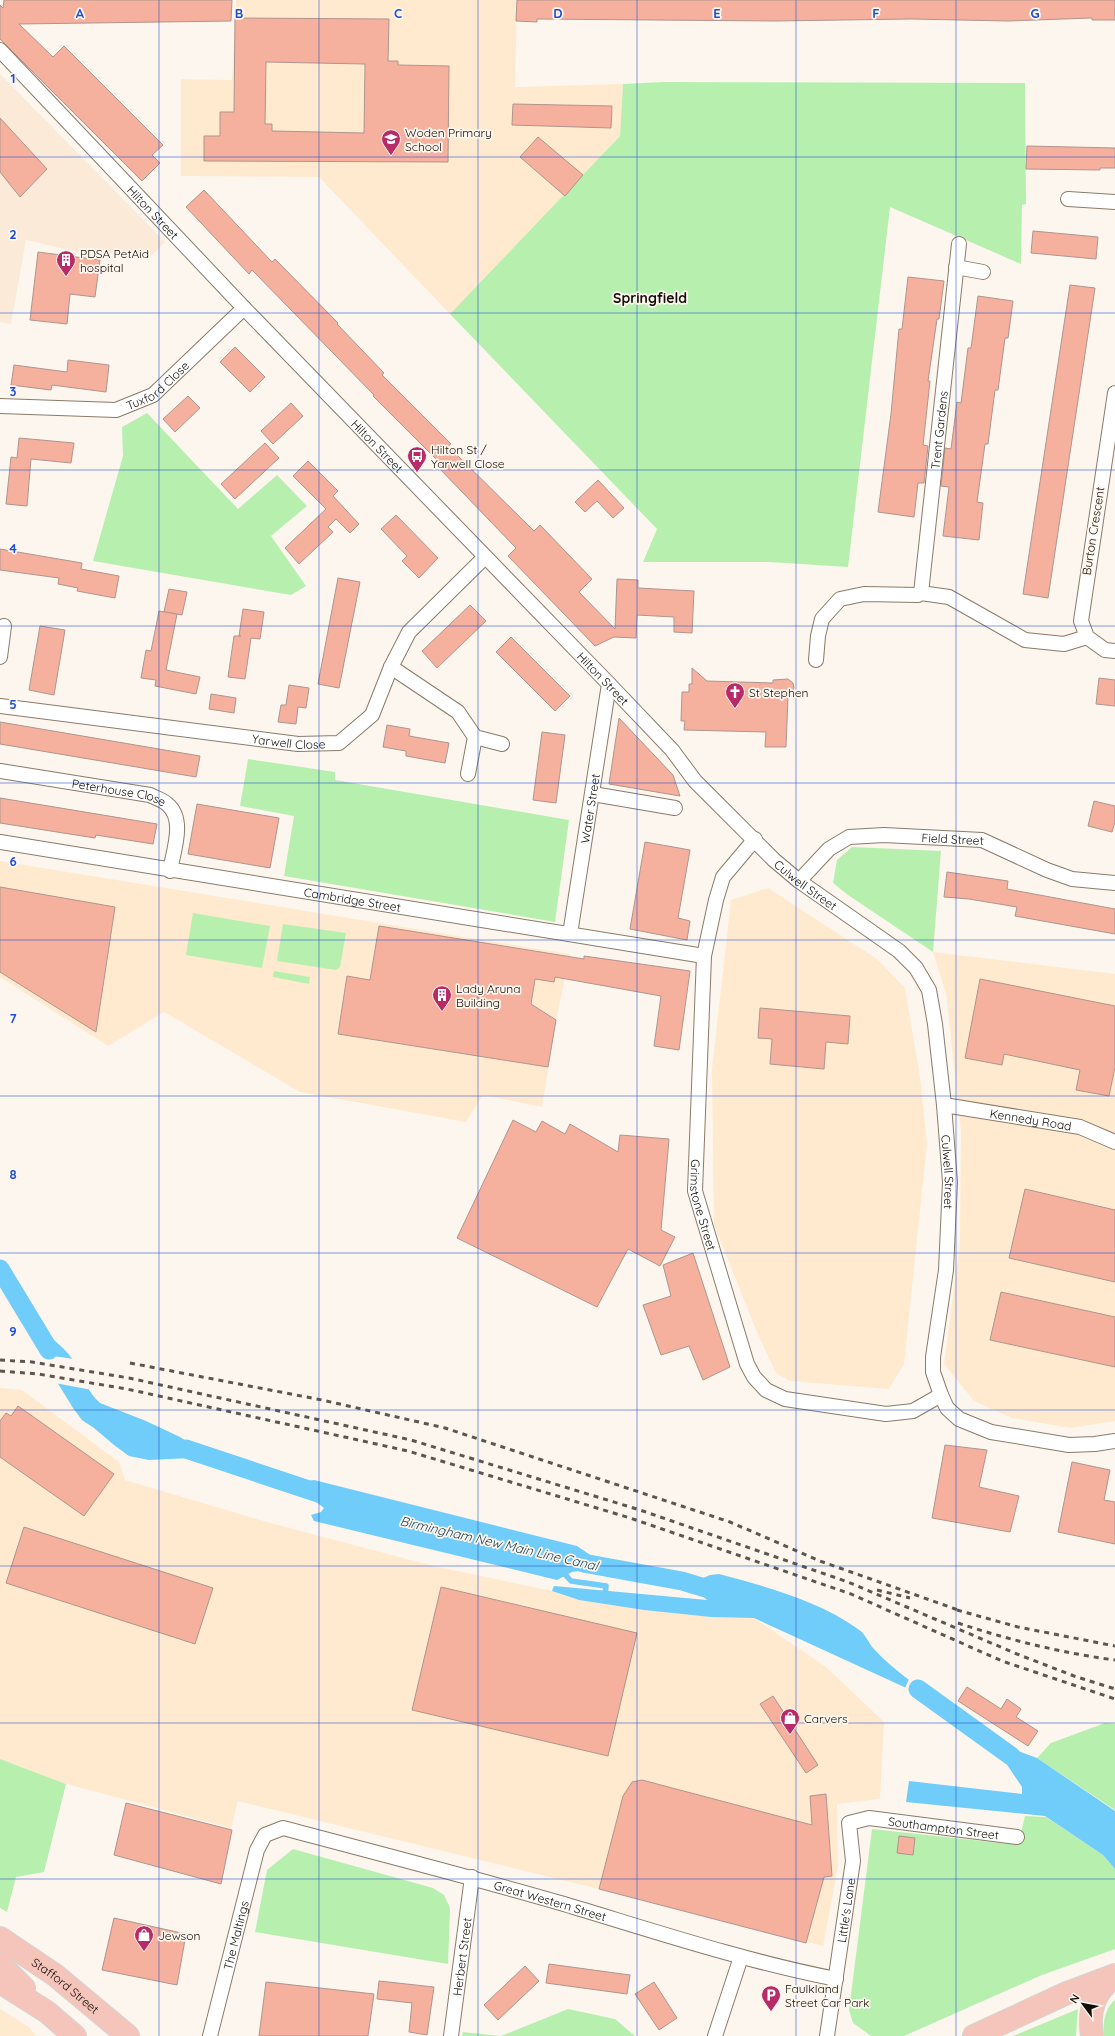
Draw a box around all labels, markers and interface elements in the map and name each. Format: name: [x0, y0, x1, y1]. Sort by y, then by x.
text: A: [76, 5, 85, 21]
text: B: [235, 5, 243, 21]
text: C: [394, 5, 402, 21]
text: D: [553, 5, 563, 21]
text: E: [713, 5, 721, 21]
text: F: [872, 5, 880, 21]
text: G: [1030, 5, 1040, 21]
text: 1: [10, 70, 16, 86]
place label: Woden Primary School: [405, 125, 492, 154]
school or university icon: Woden Primary School: [380, 128, 402, 156]
street label: Hilton Street: [124, 182, 182, 242]
text: 2: [9, 226, 17, 242]
place label: PDSA PetAid hospital: [80, 246, 149, 275]
building icon: PDSA PetAid hospital: [55, 249, 77, 277]
district label: Springfield: [613, 289, 687, 307]
street label: Tuxford Close: [124, 357, 192, 413]
text: 3: [10, 383, 17, 399]
street label: Trent Gardens: [927, 390, 951, 470]
street label: Hilton Street: [349, 416, 407, 475]
place label: Hilton St / Yarwell Close: [431, 442, 505, 471]
bus stop icon: Hilton St / Yarwell Close: [406, 445, 428, 473]
street label: Burton Crescent: [1079, 486, 1107, 576]
text: 4: [9, 540, 17, 556]
street label: Hilton Street: [574, 648, 632, 708]
church icon: St Stephen: [724, 681, 746, 709]
place label: St Stephen: [749, 685, 808, 700]
text: 5: [9, 696, 17, 712]
street label: Yarwell Close: [251, 731, 326, 752]
street label: Water Street: [577, 773, 602, 844]
street label: Peterhouse Close: [71, 775, 169, 809]
street label: Field Street: [921, 829, 984, 848]
text: 6: [9, 853, 17, 869]
street label: Culwell Street: [771, 856, 840, 913]
street label: Cambridge Street: [303, 884, 402, 914]
place label: Lady Aruna Building: [456, 981, 520, 1010]
building icon: Lady Aruna Building: [431, 984, 453, 1012]
text: 7: [9, 1010, 17, 1026]
street label: Kennedy Road: [989, 1105, 1073, 1133]
street label: Culwell Street: [939, 1134, 958, 1209]
street label: Grimstone Street: [687, 1159, 720, 1252]
text: 8: [9, 1166, 17, 1182]
text: 9: [9, 1323, 17, 1339]
water label: Birmingham New Main Line Canal: [398, 1512, 601, 1574]
shop icon: Carvers: [779, 1707, 801, 1735]
place label: Carvers: [804, 1711, 848, 1726]
street label: Southampton Street: [887, 1813, 1000, 1842]
street label: Great Western Street: [492, 1877, 608, 1924]
street label: Little's Lane: [833, 1877, 858, 1944]
street label: The Maltings: [220, 1899, 251, 1971]
street label: Herbert Street: [449, 1917, 474, 1997]
shop icon: Jewson: [133, 1924, 155, 1952]
place label: Jewson: [158, 1928, 200, 1943]
street label: Stafford Street: [29, 1954, 102, 2016]
place label: Faulkland Street Car Park: [785, 1981, 869, 2010]
parking icon: Faulkland Street Car Park: [760, 1984, 782, 2012]
north arrow: [1063, 1984, 1103, 2024]
text: N: [1066, 1992, 1083, 2006]

